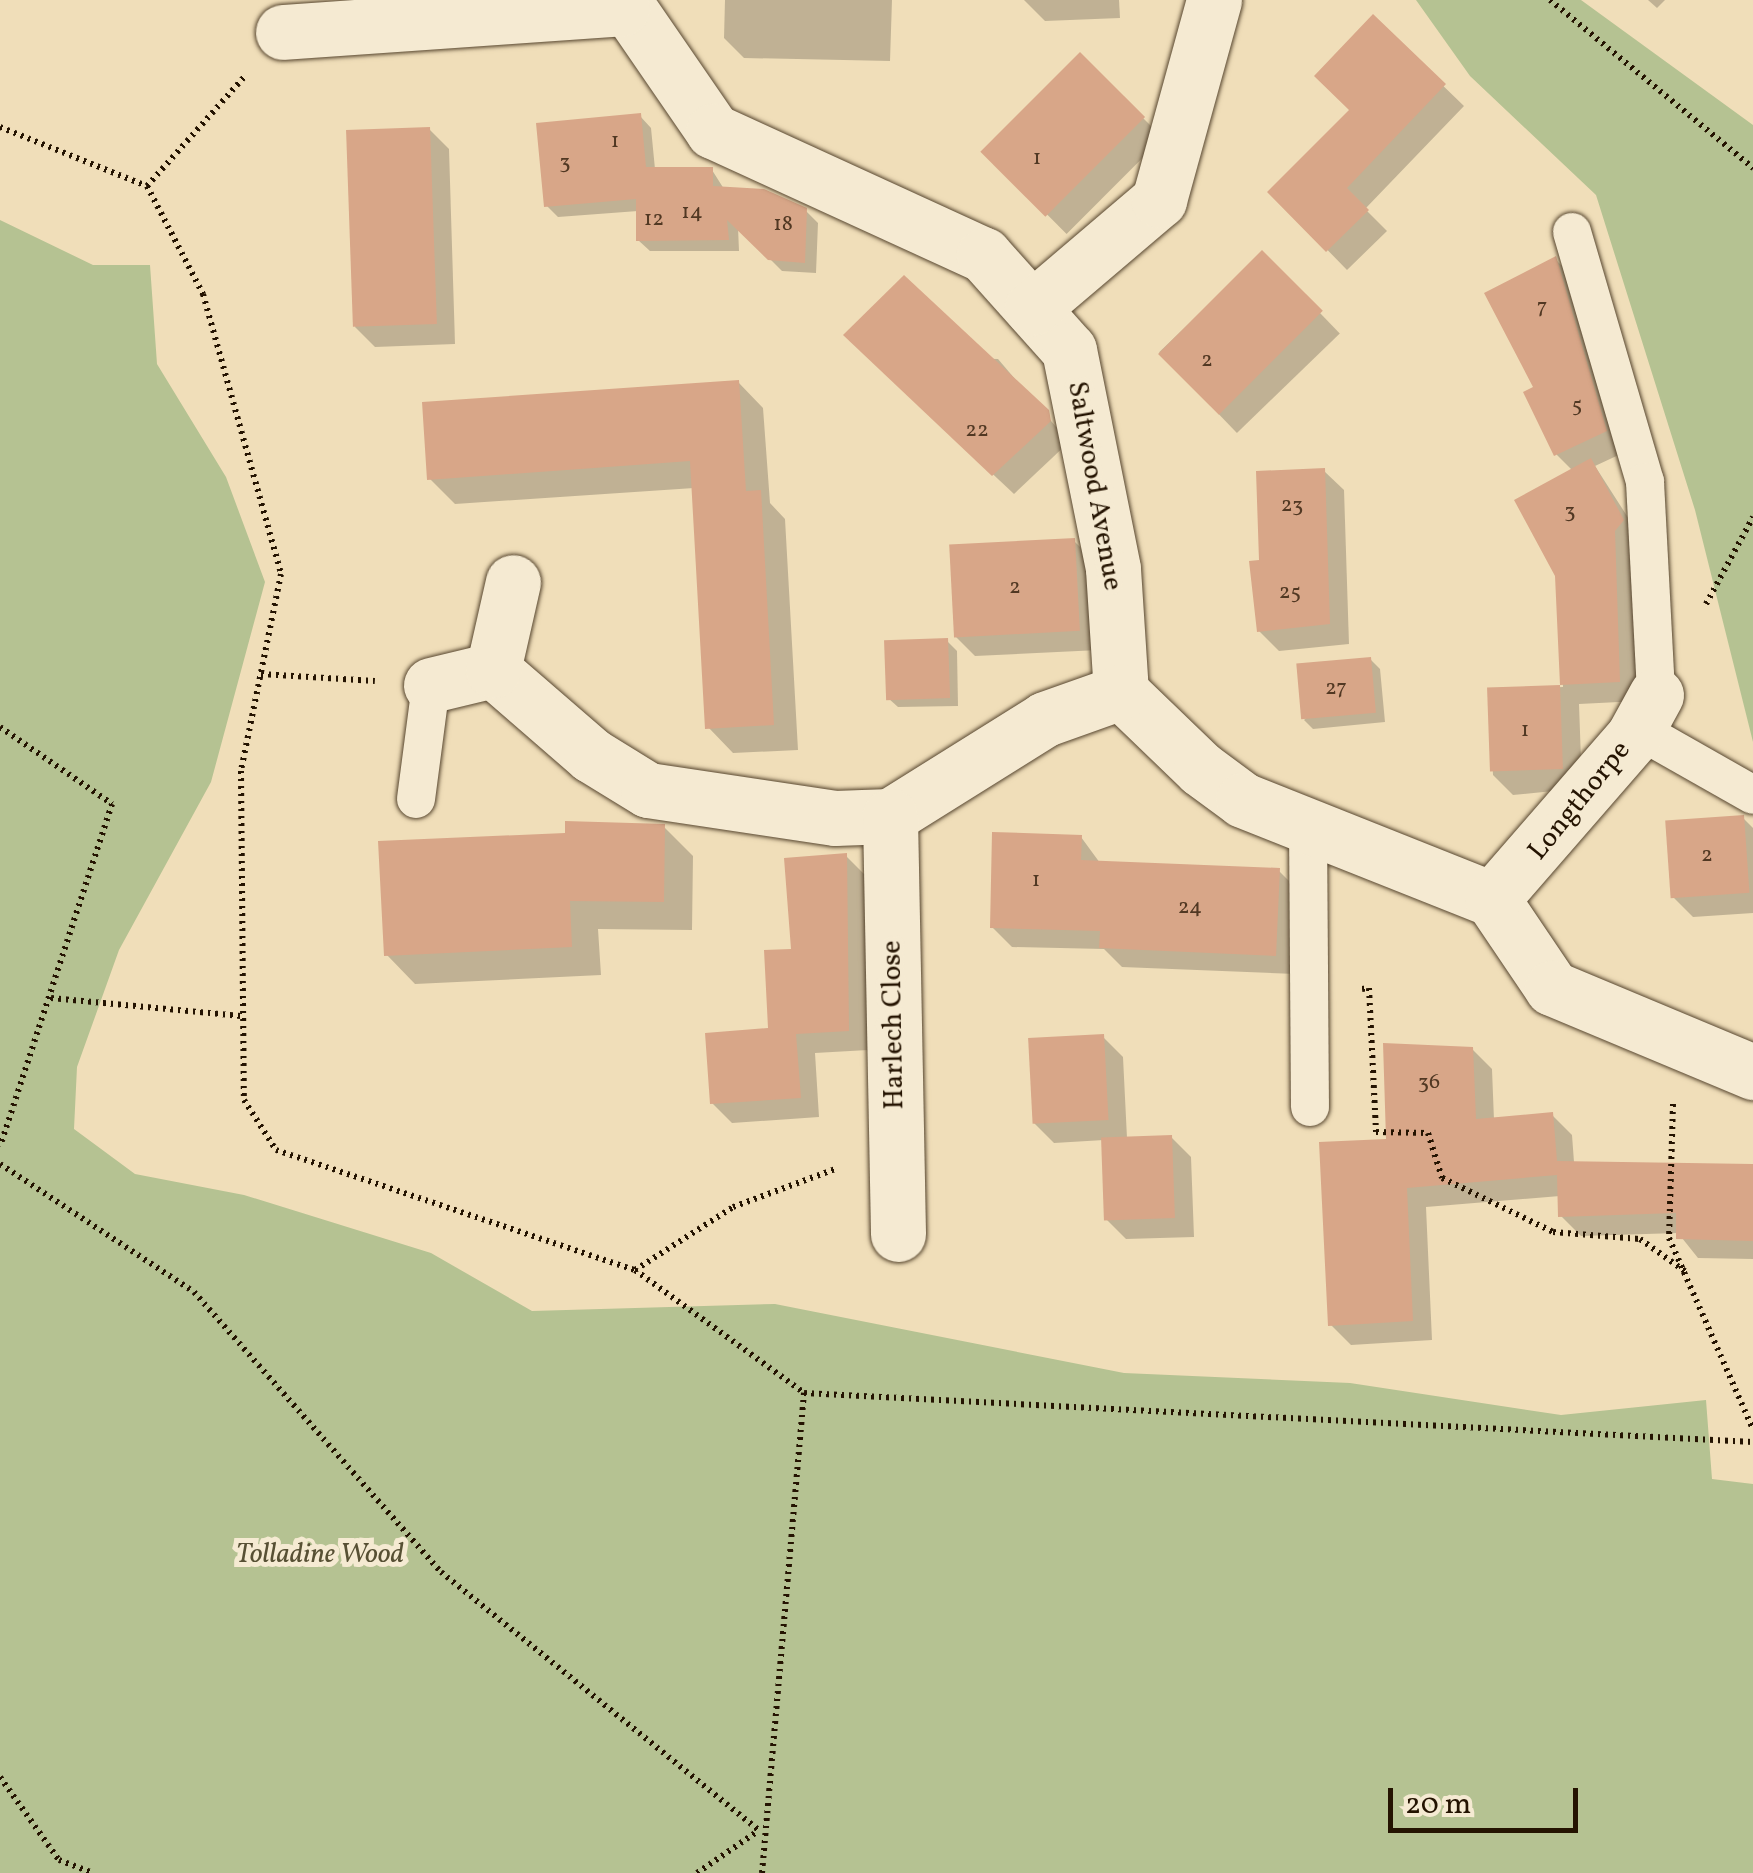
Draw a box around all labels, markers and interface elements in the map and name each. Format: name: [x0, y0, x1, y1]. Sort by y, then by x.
house number: 1: [611, 129, 619, 155]
house number: 1: [1033, 146, 1041, 172]
house number: 3: [559, 150, 571, 176]
house number: 14: [681, 200, 703, 226]
house number: 12: [644, 207, 664, 233]
house number: 18: [773, 212, 793, 238]
house number: 7: [1537, 295, 1547, 321]
house number: 2: [1201, 348, 1213, 374]
street label: Saltwood Avenue: [1059, 379, 1129, 593]
house number: 5: [1572, 393, 1582, 419]
house number: 22: [965, 418, 989, 444]
house number: 23: [1281, 493, 1303, 519]
house number: 3: [1564, 499, 1576, 525]
house number: 2: [1009, 575, 1021, 601]
house number: 25: [1279, 580, 1301, 606]
house number: 27: [1325, 676, 1347, 702]
house number: 1: [1521, 718, 1529, 744]
street label: Longthorpe: [1522, 734, 1638, 868]
house number: 2: [1701, 843, 1713, 869]
house number: 1: [1032, 868, 1040, 894]
house number: 24: [1178, 895, 1202, 921]
street label: Harlech Close: [876, 940, 912, 1110]
house number: 36: [1418, 1070, 1440, 1096]
park label: Tolladine Wood: [236, 1538, 404, 1572]
scale bar: [1393, 1768, 1583, 1830]
text: 20 m: [1405, 1784, 1471, 1826]

